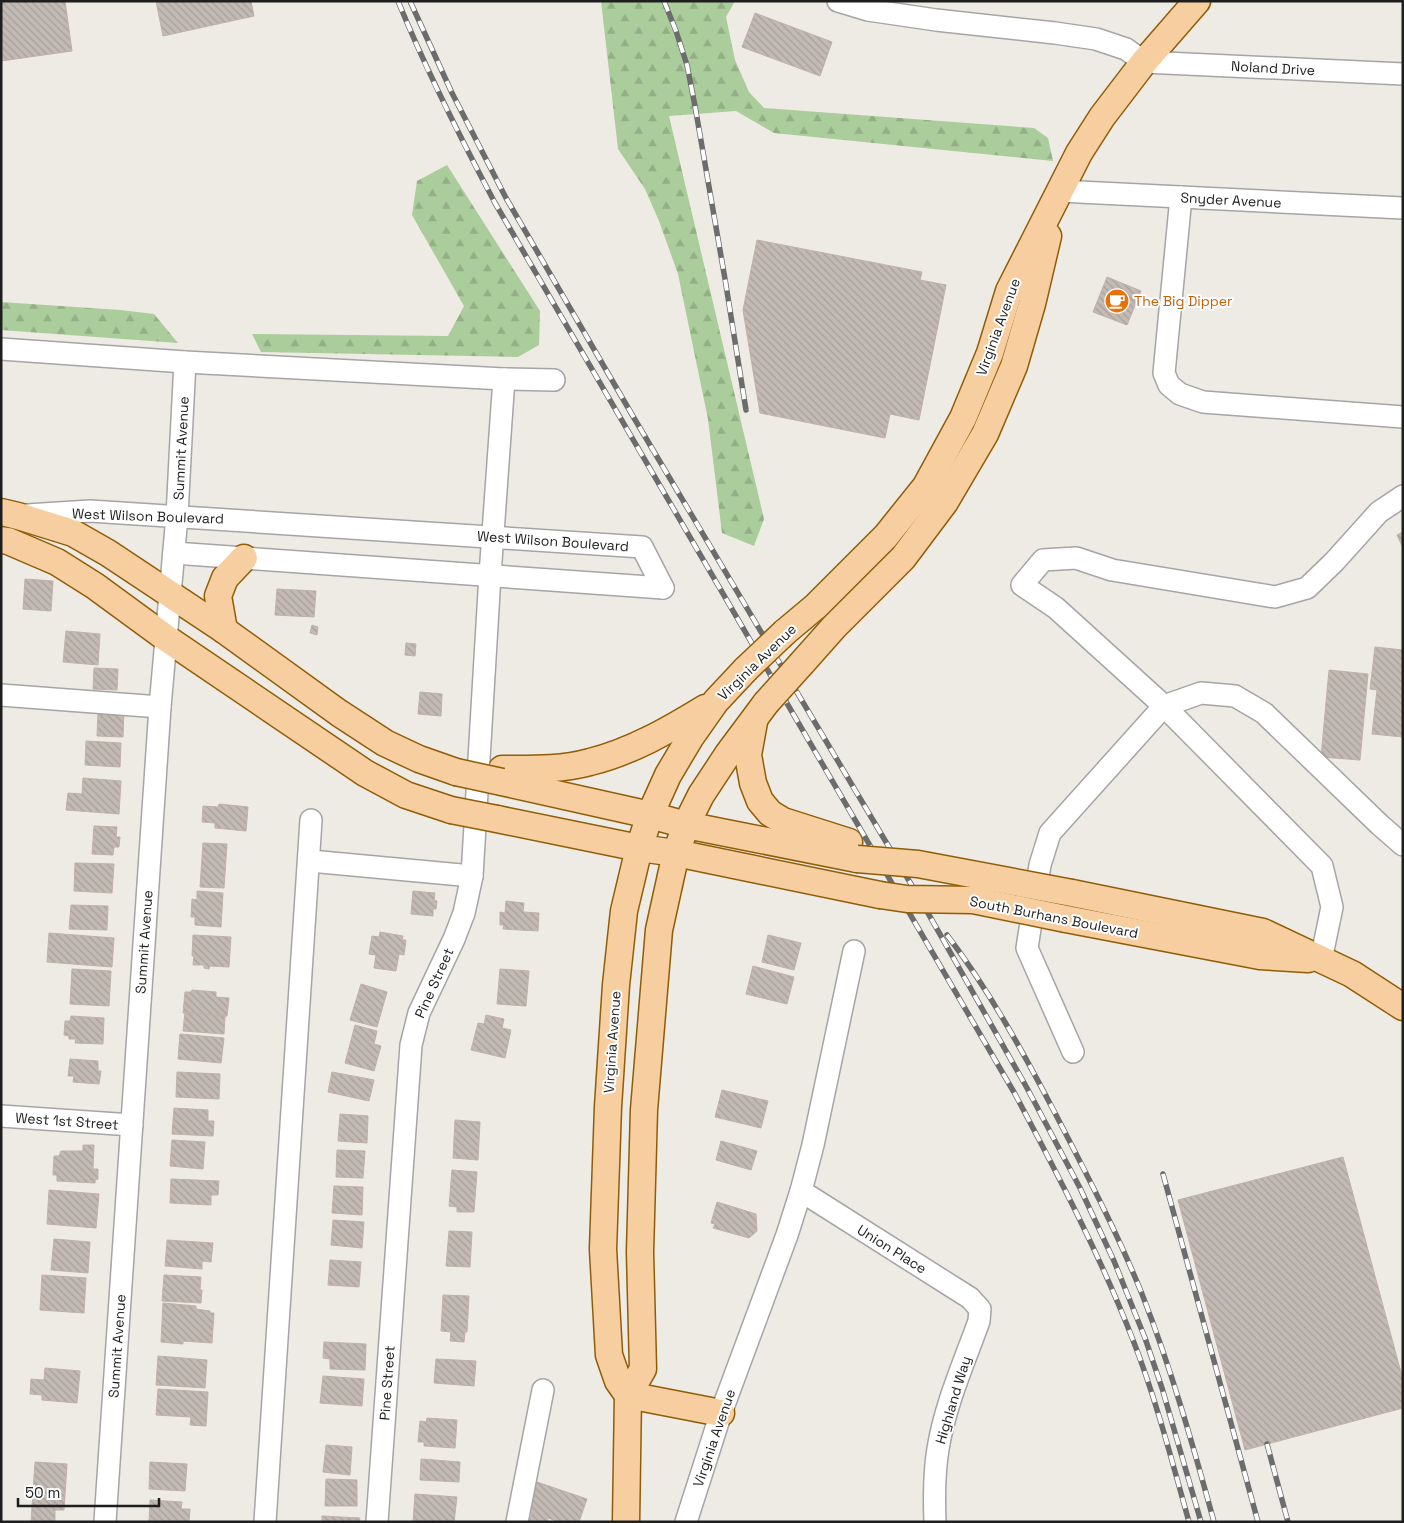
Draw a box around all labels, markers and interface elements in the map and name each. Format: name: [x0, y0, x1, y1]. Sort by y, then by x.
street label: Noland Drive: [1231, 57, 1315, 79]
street label: Snyder Avenue: [1180, 188, 1282, 212]
street label: Virginia Avenue: [972, 276, 1024, 378]
cafe icon: The Big Dipper: [1104, 288, 1130, 314]
place label: The Big Dipper: [1134, 292, 1232, 310]
street label: Summit Avenue: [169, 396, 193, 500]
street label: West Wilson Boulevard: [72, 504, 224, 528]
street label: West Wilson Boulevard: [476, 527, 630, 555]
street label: Virginia Avenue: [714, 620, 800, 704]
street label: Summit Avenue: [131, 890, 157, 994]
street label: South Burhans Boulevard: [968, 892, 1140, 942]
street label: Pine Street: [411, 945, 457, 1021]
street label: Virginia Avenue: [599, 990, 625, 1094]
street label: West 1st Street: [15, 1108, 119, 1134]
street label: Union Place: [854, 1221, 930, 1277]
street label: Summit Avenue: [104, 1294, 130, 1398]
street label: Pine Street: [375, 1345, 399, 1421]
street label: Highland Way: [931, 1354, 975, 1446]
street label: Virginia Avenue: [689, 1387, 739, 1489]
scale bar: [18, 1476, 159, 1508]
text: 50 m: [25, 1483, 60, 1502]

